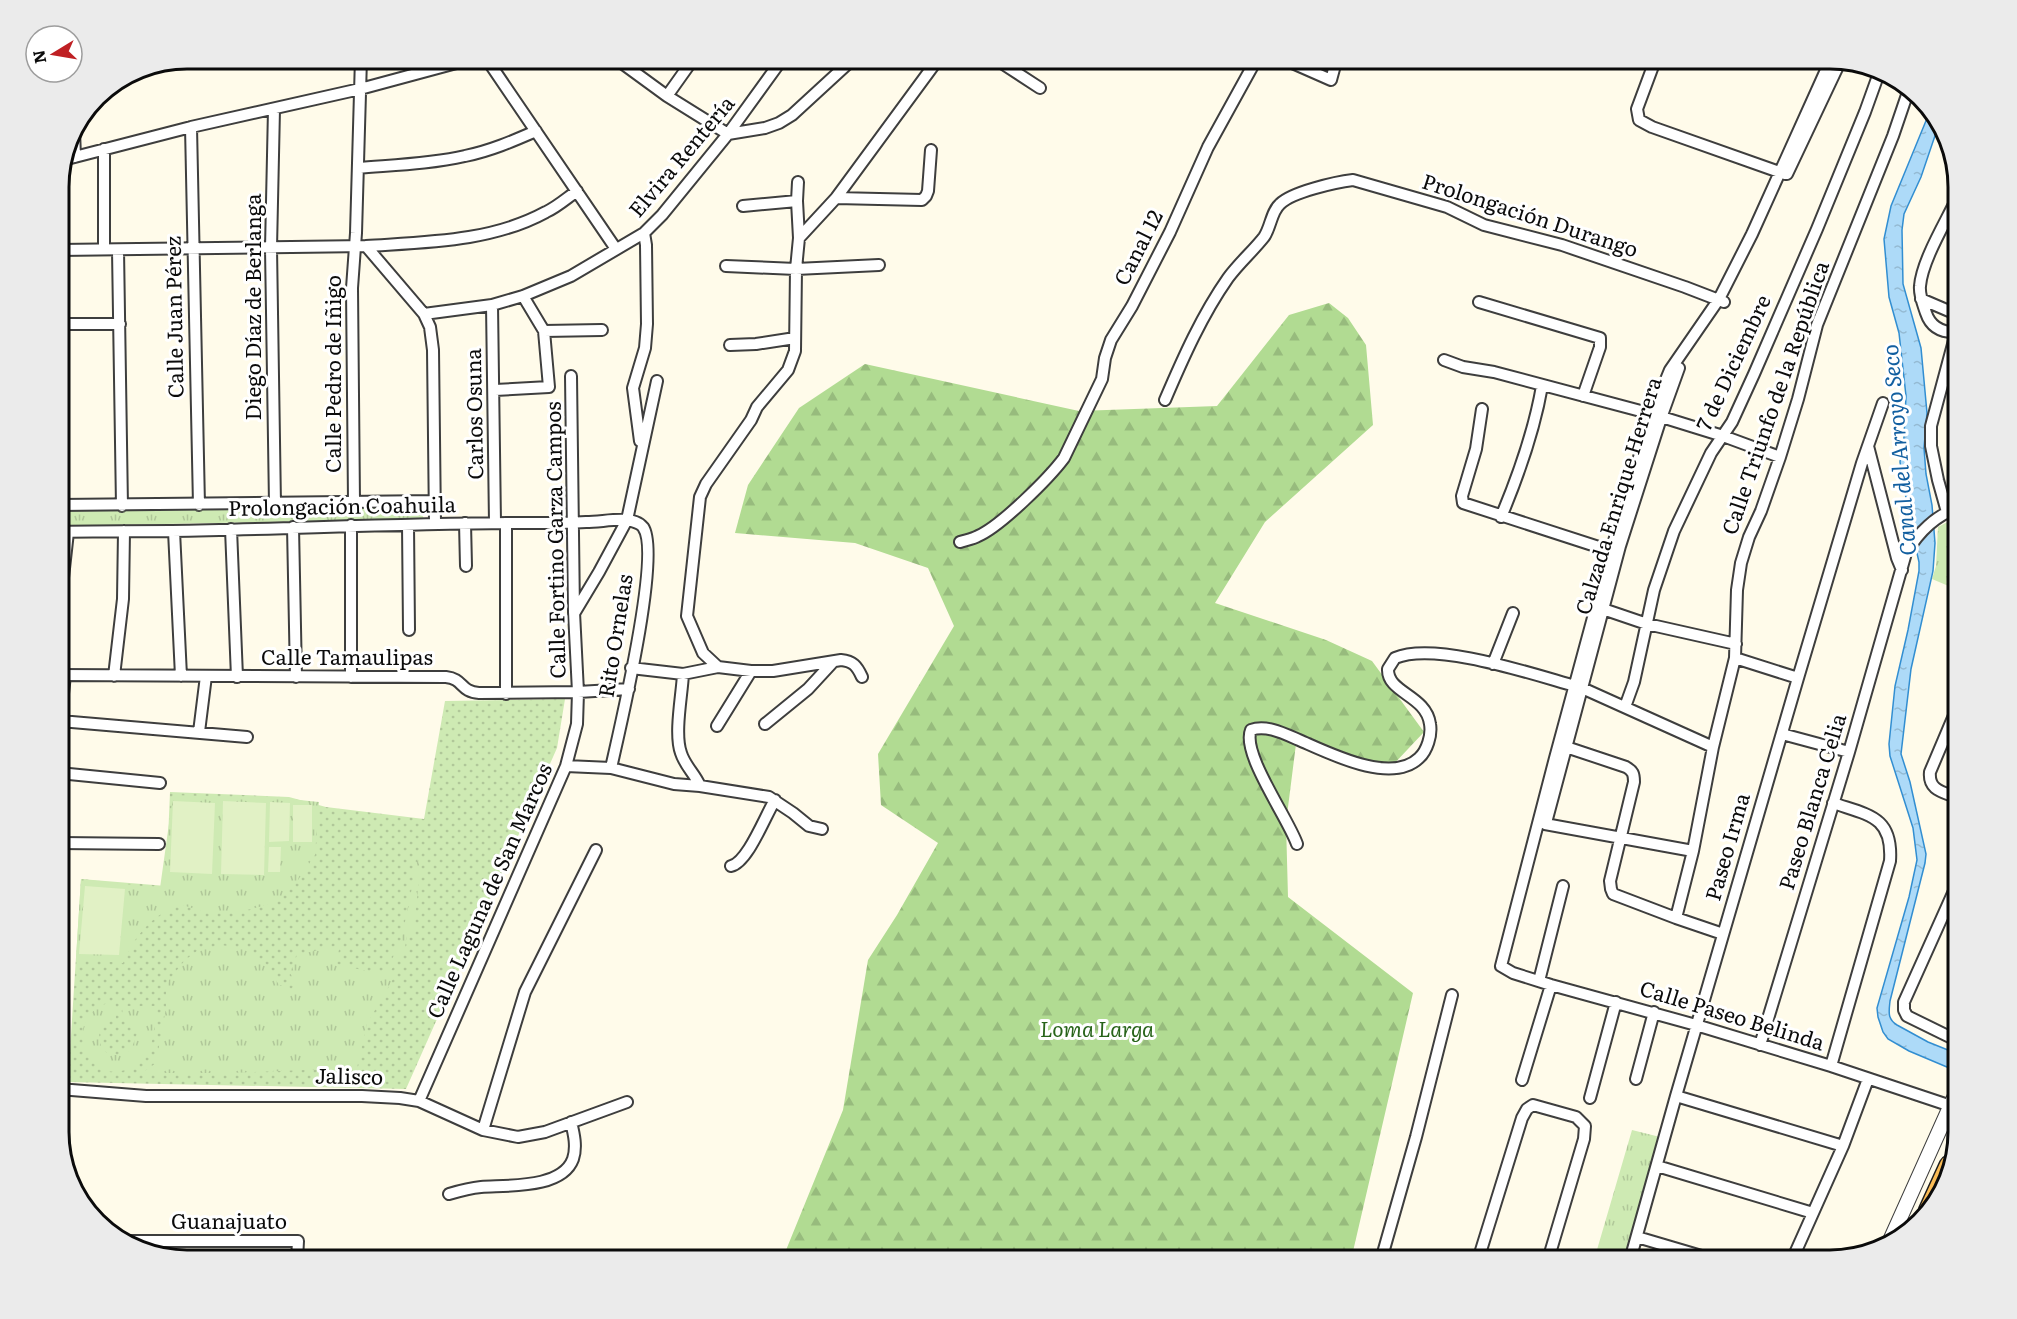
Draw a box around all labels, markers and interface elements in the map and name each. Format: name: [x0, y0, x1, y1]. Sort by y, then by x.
north arrow: [24, 24, 84, 84]
text: N: [25, 48, 51, 66]
street label: Elvira Rentería: [620, 87, 741, 223]
street label: Prolongación Durango: [1419, 164, 1643, 263]
street label: Diego Díaz de Berlanga: [236, 193, 267, 421]
street label: Canal 12: [1105, 204, 1169, 290]
street label: Calle Juan Pérez: [156, 236, 189, 399]
street label: Calle Triunfo de la República: [1712, 255, 1835, 538]
street label: Calle Pedro de Iñigo: [316, 275, 347, 473]
street label: 7 de Diciembre: [1687, 289, 1777, 435]
water label: Canal del Arroyo Seco: [1872, 343, 1923, 557]
street label: Carlos Osuna: [456, 347, 489, 480]
street label: Calzada Enrique Herrera: [1566, 372, 1668, 618]
street label: Calle Fortino Garza Campos: [536, 401, 571, 679]
street label: Prolongación Coahuila: [228, 487, 457, 522]
street label: Rito Ornelas: [588, 572, 639, 699]
street label: Calle Tamaulipas: [261, 640, 433, 671]
street label: Paseo Blanca Celia: [1769, 709, 1852, 893]
street label: Calle Laguna de San Marcos: [417, 757, 558, 1023]
street label: Paseo Irma: [1695, 788, 1756, 904]
street label: Calle Paseo Belinda: [1636, 971, 1830, 1057]
park label: Loma Larga: [1040, 1012, 1154, 1043]
street label: Jalisco: [315, 1058, 384, 1091]
street label: Guanajuato: [171, 1204, 287, 1235]

